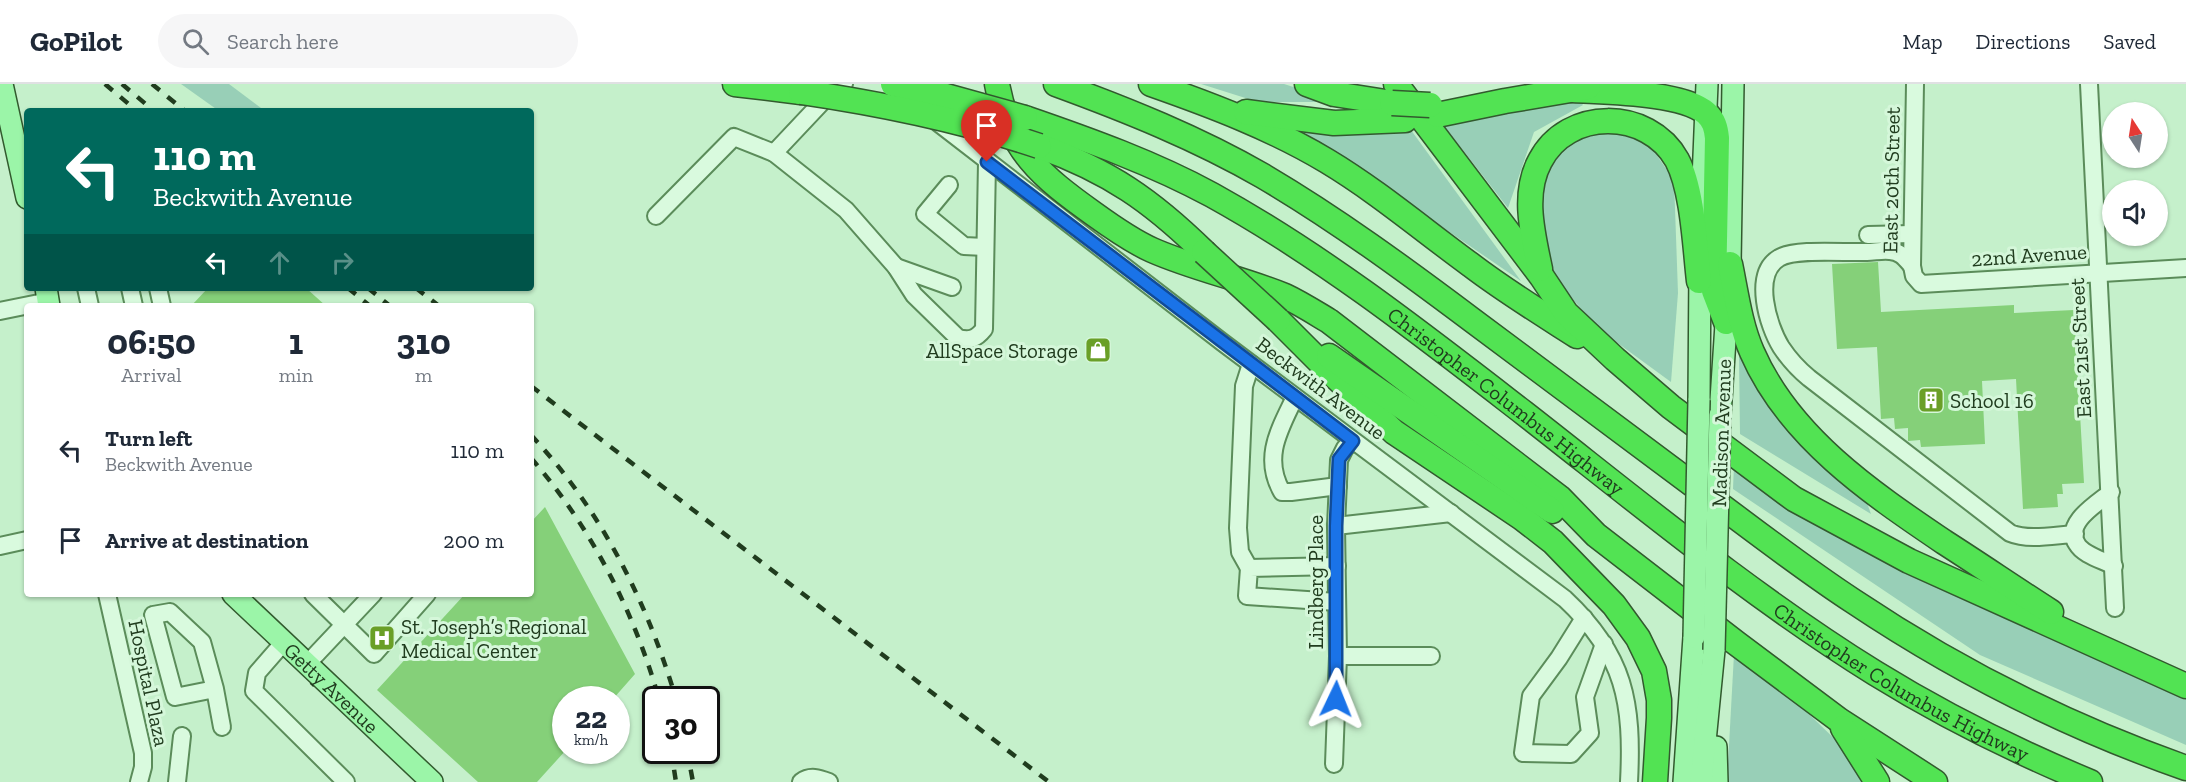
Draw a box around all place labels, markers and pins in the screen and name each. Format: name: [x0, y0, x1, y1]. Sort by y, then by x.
pin: [961, 100, 1012, 162]
shop icon: AllSpace Storage: [1083, 335, 1113, 365]
place label: AllSpace Storage: [926, 338, 1078, 363]
building icon: School 16: [1916, 385, 1946, 415]
place label: School 16: [1950, 388, 2034, 413]
place label: St. Joseph’s Regional Medical Center: [401, 614, 587, 663]
hospital icon: St. Joseph’s Regional Medical Center: [367, 623, 397, 653]

